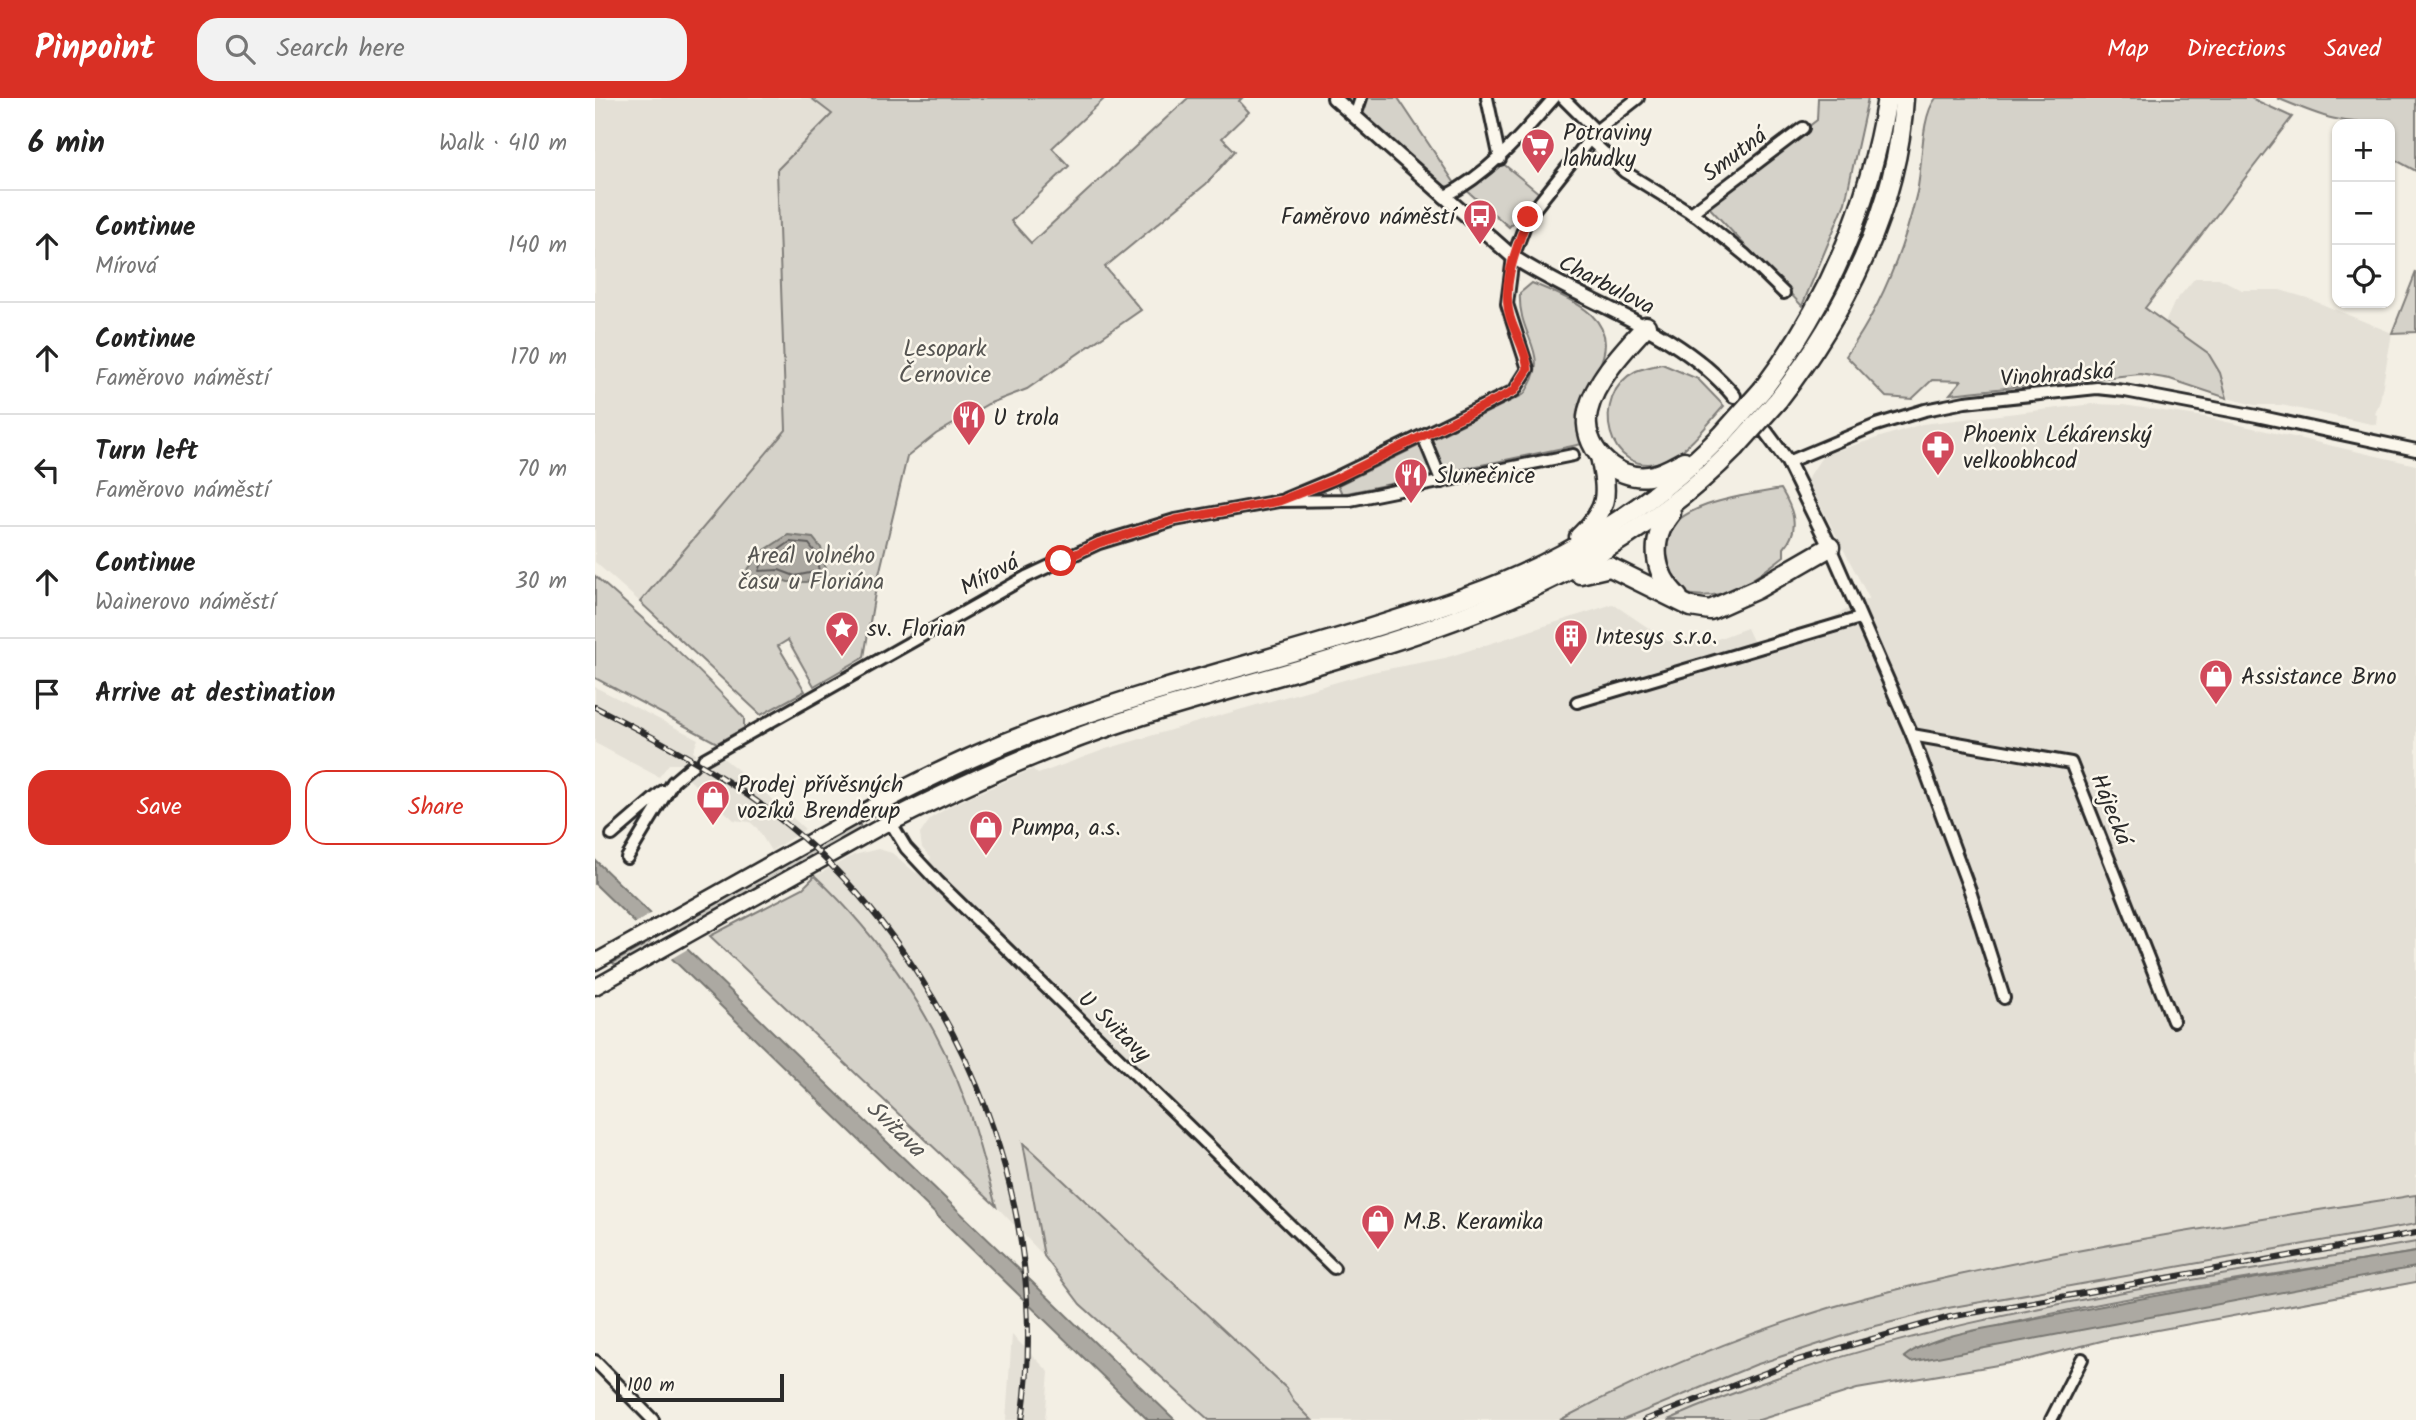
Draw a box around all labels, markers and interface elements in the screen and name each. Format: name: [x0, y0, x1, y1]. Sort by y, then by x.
search box: [197, 18, 687, 81]
text: Pinpoint: [35, 23, 155, 76]
text: Search here: [277, 28, 405, 70]
icon: search: [221, 30, 259, 68]
text: Map: [2107, 30, 2149, 69]
text: Directions: [2187, 30, 2286, 69]
text: Saved: [2324, 30, 2381, 69]
place label: Potraviny lahudky: [1563, 116, 1652, 178]
street label: Smutná: [1695, 118, 1777, 192]
map controls: [2332, 119, 2395, 308]
button: +: [2332, 119, 2395, 182]
text: 6 min: [28, 120, 105, 168]
text: Walk · 410 m: [439, 126, 567, 162]
supermarket icon: Potraviny lahudky: [1519, 126, 1557, 175]
button: −: [2332, 182, 2395, 245]
bus stop icon: Faměrovo náměstí: [1461, 197, 1499, 246]
place label: Faměrovo náměstí: [1281, 200, 1459, 236]
route end: [1512, 201, 1543, 232]
text: Continue: [95, 207, 196, 249]
icon: ahead: [28, 227, 66, 265]
text: 140 m: [508, 228, 567, 264]
button: locate: [2332, 245, 2395, 308]
street label: Charbulova: [1551, 246, 1661, 325]
text: Mírová: [95, 249, 157, 285]
text: Continue: [95, 319, 196, 361]
park label: Lesopark Černovice: [899, 332, 991, 394]
icon: ahead: [28, 339, 66, 377]
text: 170 m: [510, 340, 567, 376]
street label: Vinohradská: [1999, 354, 2117, 398]
text: Faměrovo náměstí: [95, 361, 269, 397]
restaurant icon: U trola: [950, 398, 988, 447]
place label: U trola: [993, 401, 1059, 437]
place label: Phoenix Lékárenský velkoobhcod: [1963, 418, 2152, 480]
pharmacy icon: Phoenix Lékárenský velkoobhcod: [1919, 428, 1957, 477]
text: Turn left: [95, 431, 198, 473]
icon: left: [28, 451, 66, 489]
text: 70 m: [517, 452, 567, 488]
restaurant icon: Slunečnice: [1392, 456, 1430, 505]
place label: Slunečnice: [1435, 459, 1535, 495]
text: Faměrovo náměstí: [95, 473, 269, 509]
park label: Areál volného času u Floriána: [738, 539, 884, 601]
text: Continue: [95, 543, 196, 585]
street label: Mírová: [954, 544, 1028, 606]
route start: [1045, 545, 1076, 576]
icon: ahead: [28, 563, 66, 601]
text: 30 m: [515, 564, 567, 600]
text: Wainerovo náměstí: [95, 585, 275, 621]
place icon: sv. Florian: [823, 609, 861, 658]
place label: sv. Florian: [867, 612, 965, 648]
building icon: Intesys s.r.o.: [1552, 617, 1590, 666]
place label: Intesys s.r.o.: [1595, 620, 1717, 656]
shop icon: Assistance Brno: [2197, 657, 2235, 706]
place label: Assistance Brno: [2241, 660, 2397, 696]
text: Arrive at destination: [95, 673, 335, 715]
icon: arrive: [28, 675, 66, 713]
place label: Prodej přívěsných vozíků Brenderup: [737, 768, 903, 830]
street label: Hájecká: [2080, 769, 2142, 853]
button: Save: [28, 770, 291, 845]
button: Share: [305, 770, 567, 845]
shop icon: Prodej přívěsných vozíků Brenderup: [694, 778, 732, 827]
shop icon: Pumpa, a.s.: [967, 808, 1005, 857]
place label: Pumpa, a.s.: [1011, 811, 1121, 847]
street label: U Svitavy: [1069, 983, 1159, 1072]
water label: Svitava: [856, 1091, 935, 1169]
shop icon: M.B. Keramika: [1359, 1202, 1397, 1251]
place label: M.B. Keramika: [1403, 1205, 1544, 1241]
scale bar: [616, 1371, 784, 1403]
text: 100 m: [627, 1371, 675, 1401]

